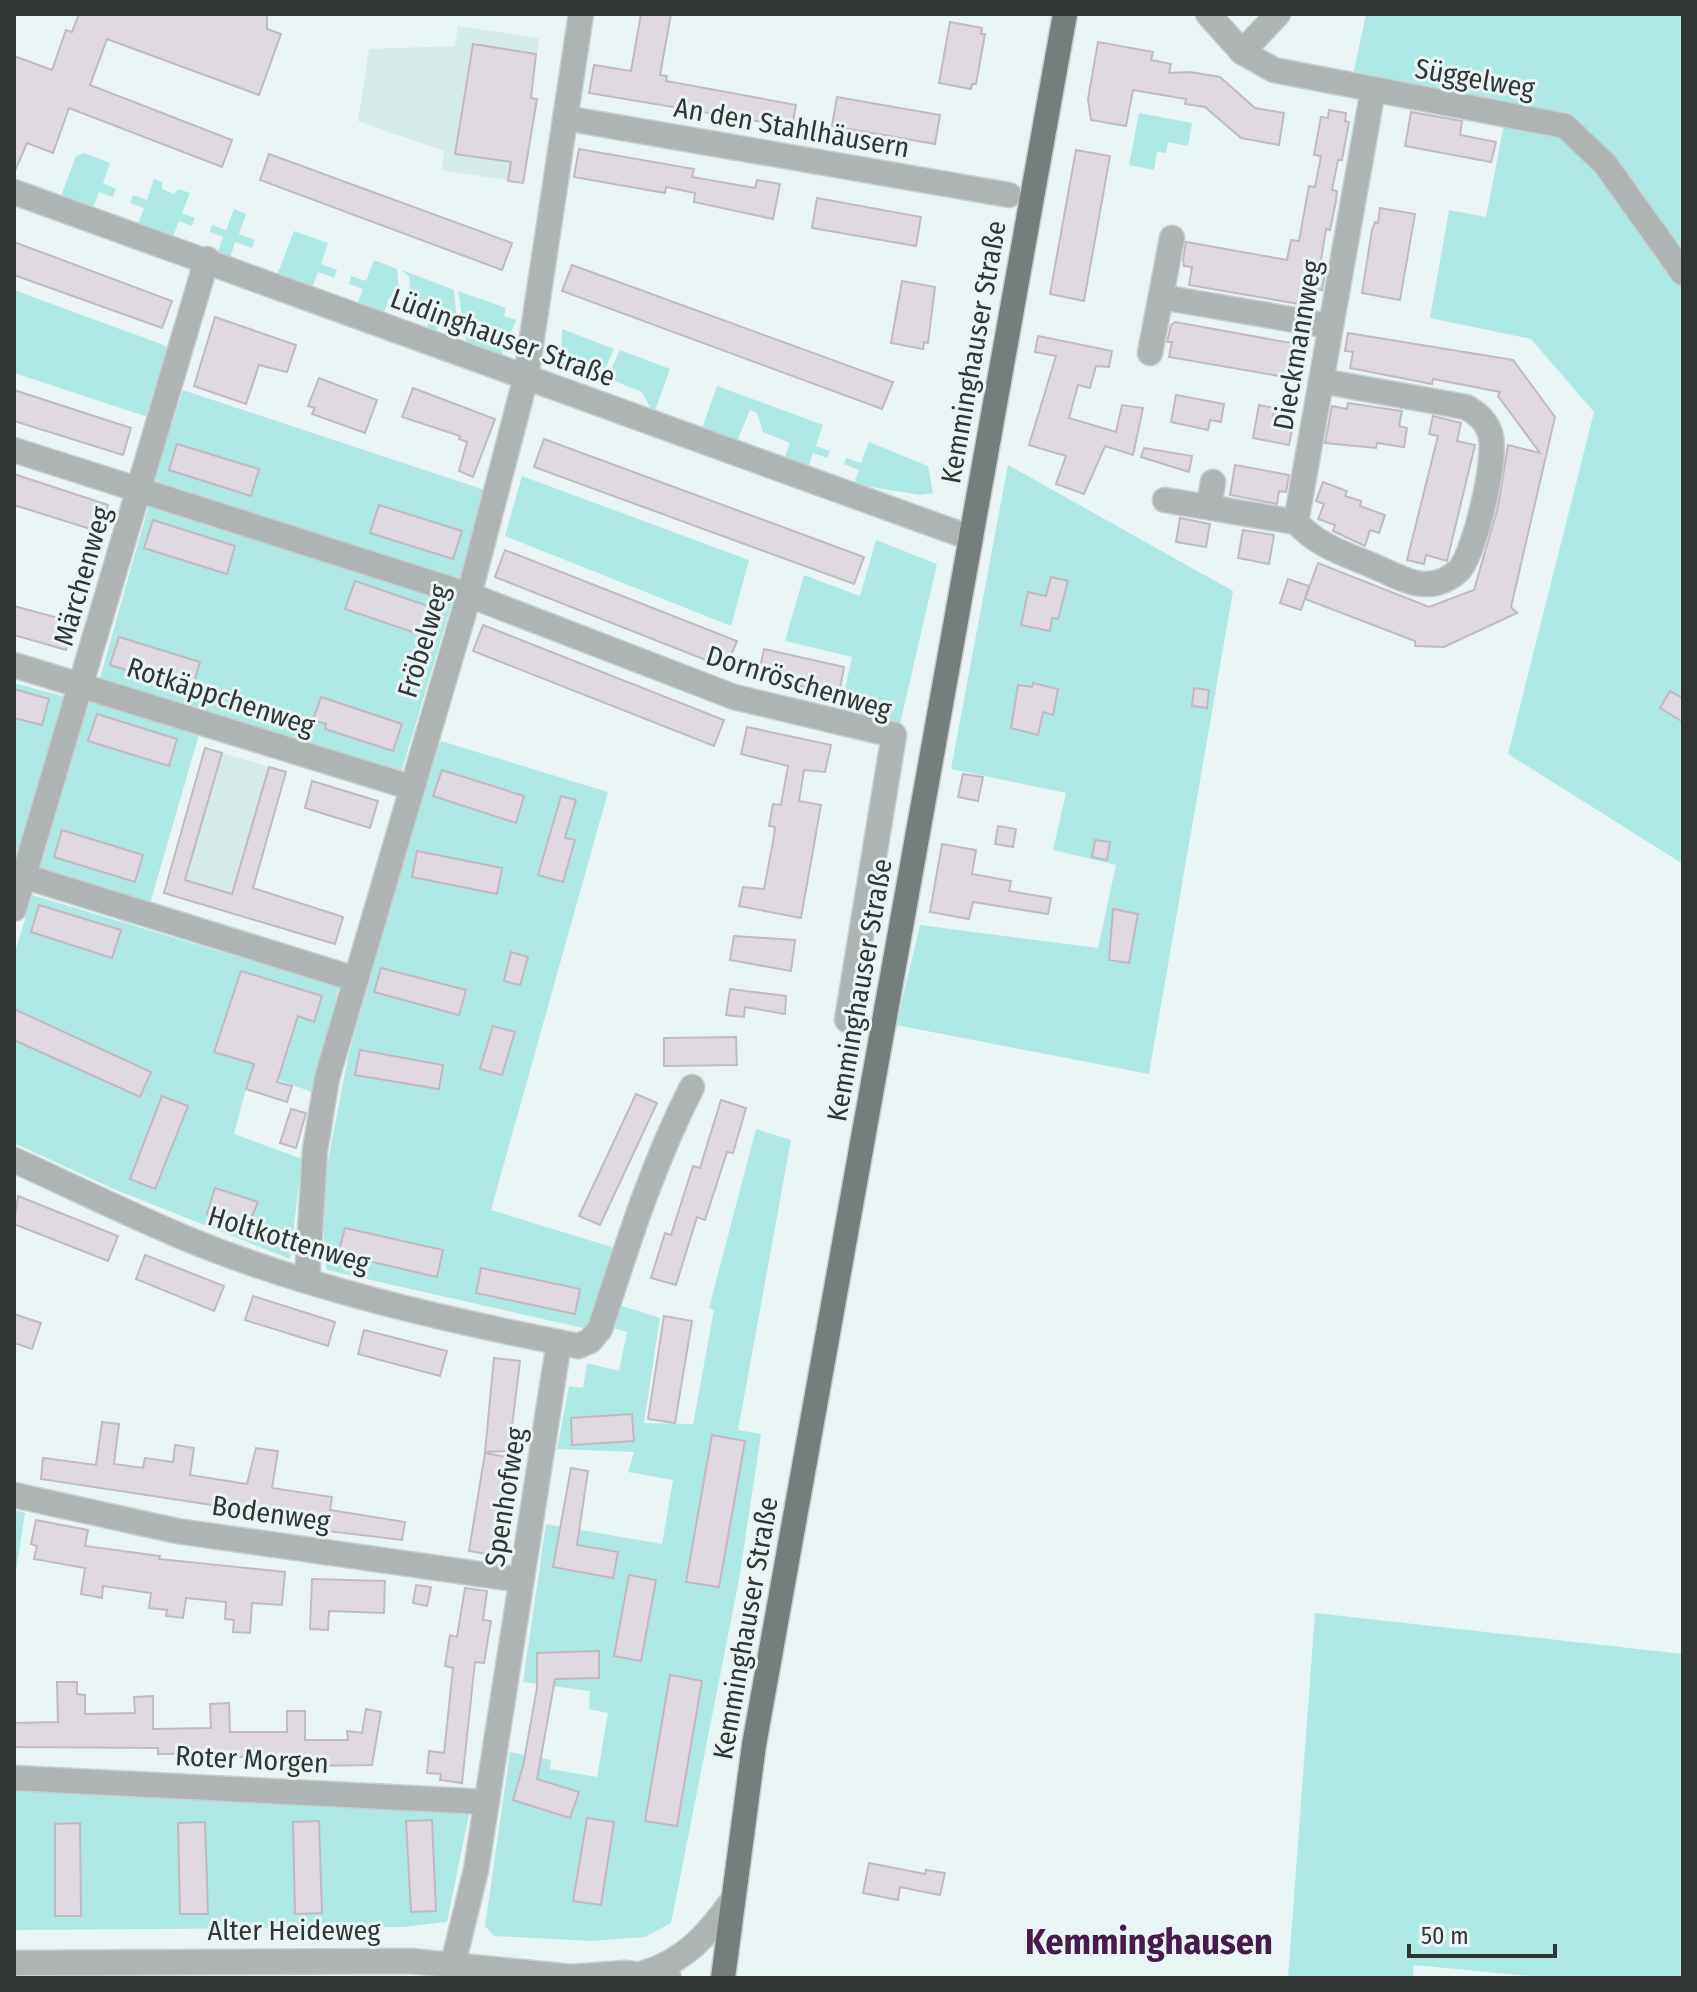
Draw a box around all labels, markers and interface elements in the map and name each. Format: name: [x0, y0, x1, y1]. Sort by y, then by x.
street label: Süggelweg: [1412, 52, 1538, 105]
street label: An den Stahlhäusern: [672, 91, 912, 164]
street label: Kemminghauser Straße: [934, 218, 1013, 486]
street label: Dieckmannweg: [1266, 257, 1329, 433]
street label: Lüdinghauser Straße: [386, 282, 620, 393]
street label: Märchenweg: [47, 502, 118, 650]
street label: Fröbelweg: [391, 580, 457, 702]
street label: Dornröschenweg: [702, 639, 896, 727]
street label: Rotkäppchenweg: [123, 651, 320, 743]
street label: Kemminghauser Straße: [820, 856, 899, 1124]
street label: Holtkottenweg: [204, 1199, 375, 1280]
street label: Spenhofweg: [478, 1424, 533, 1569]
street label: Bodenweg: [210, 1489, 333, 1538]
street label: Kemminghauser Straße: [706, 1494, 785, 1762]
street label: Roter Morgen: [174, 1739, 330, 1780]
scale bar: [1409, 1908, 1555, 1958]
street label: Alter Heideweg: [207, 1914, 381, 1947]
district label: Kemminghausen: [1025, 1920, 1273, 1964]
text: 50 m: [1421, 1922, 1469, 1950]

